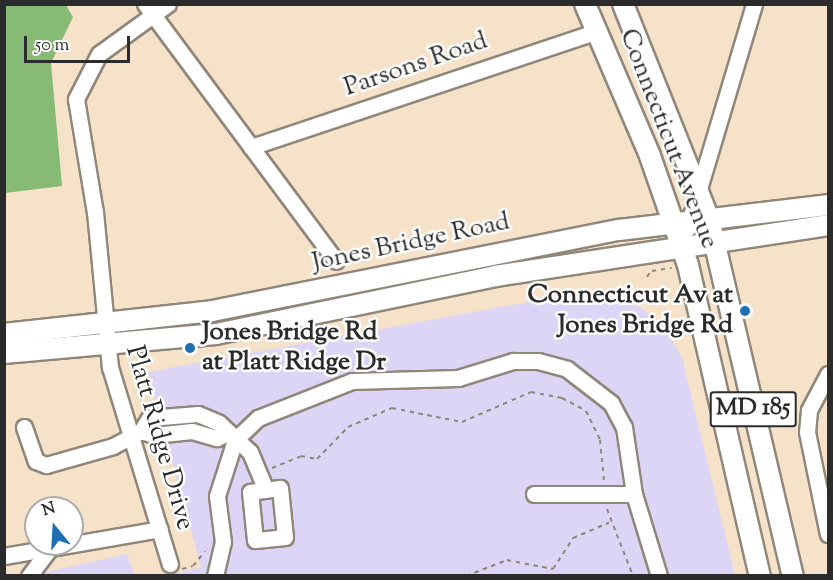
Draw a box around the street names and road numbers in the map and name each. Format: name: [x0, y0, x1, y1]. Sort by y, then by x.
street label: Connecticut Avenue: [612, 25, 724, 253]
street label: Parsons Road: [340, 26, 492, 104]
street label: Jones Bridge Road: [309, 207, 513, 279]
street label: Platt Ridge Drive: [118, 342, 200, 534]
road number: MD 185: [710, 388, 796, 430]

